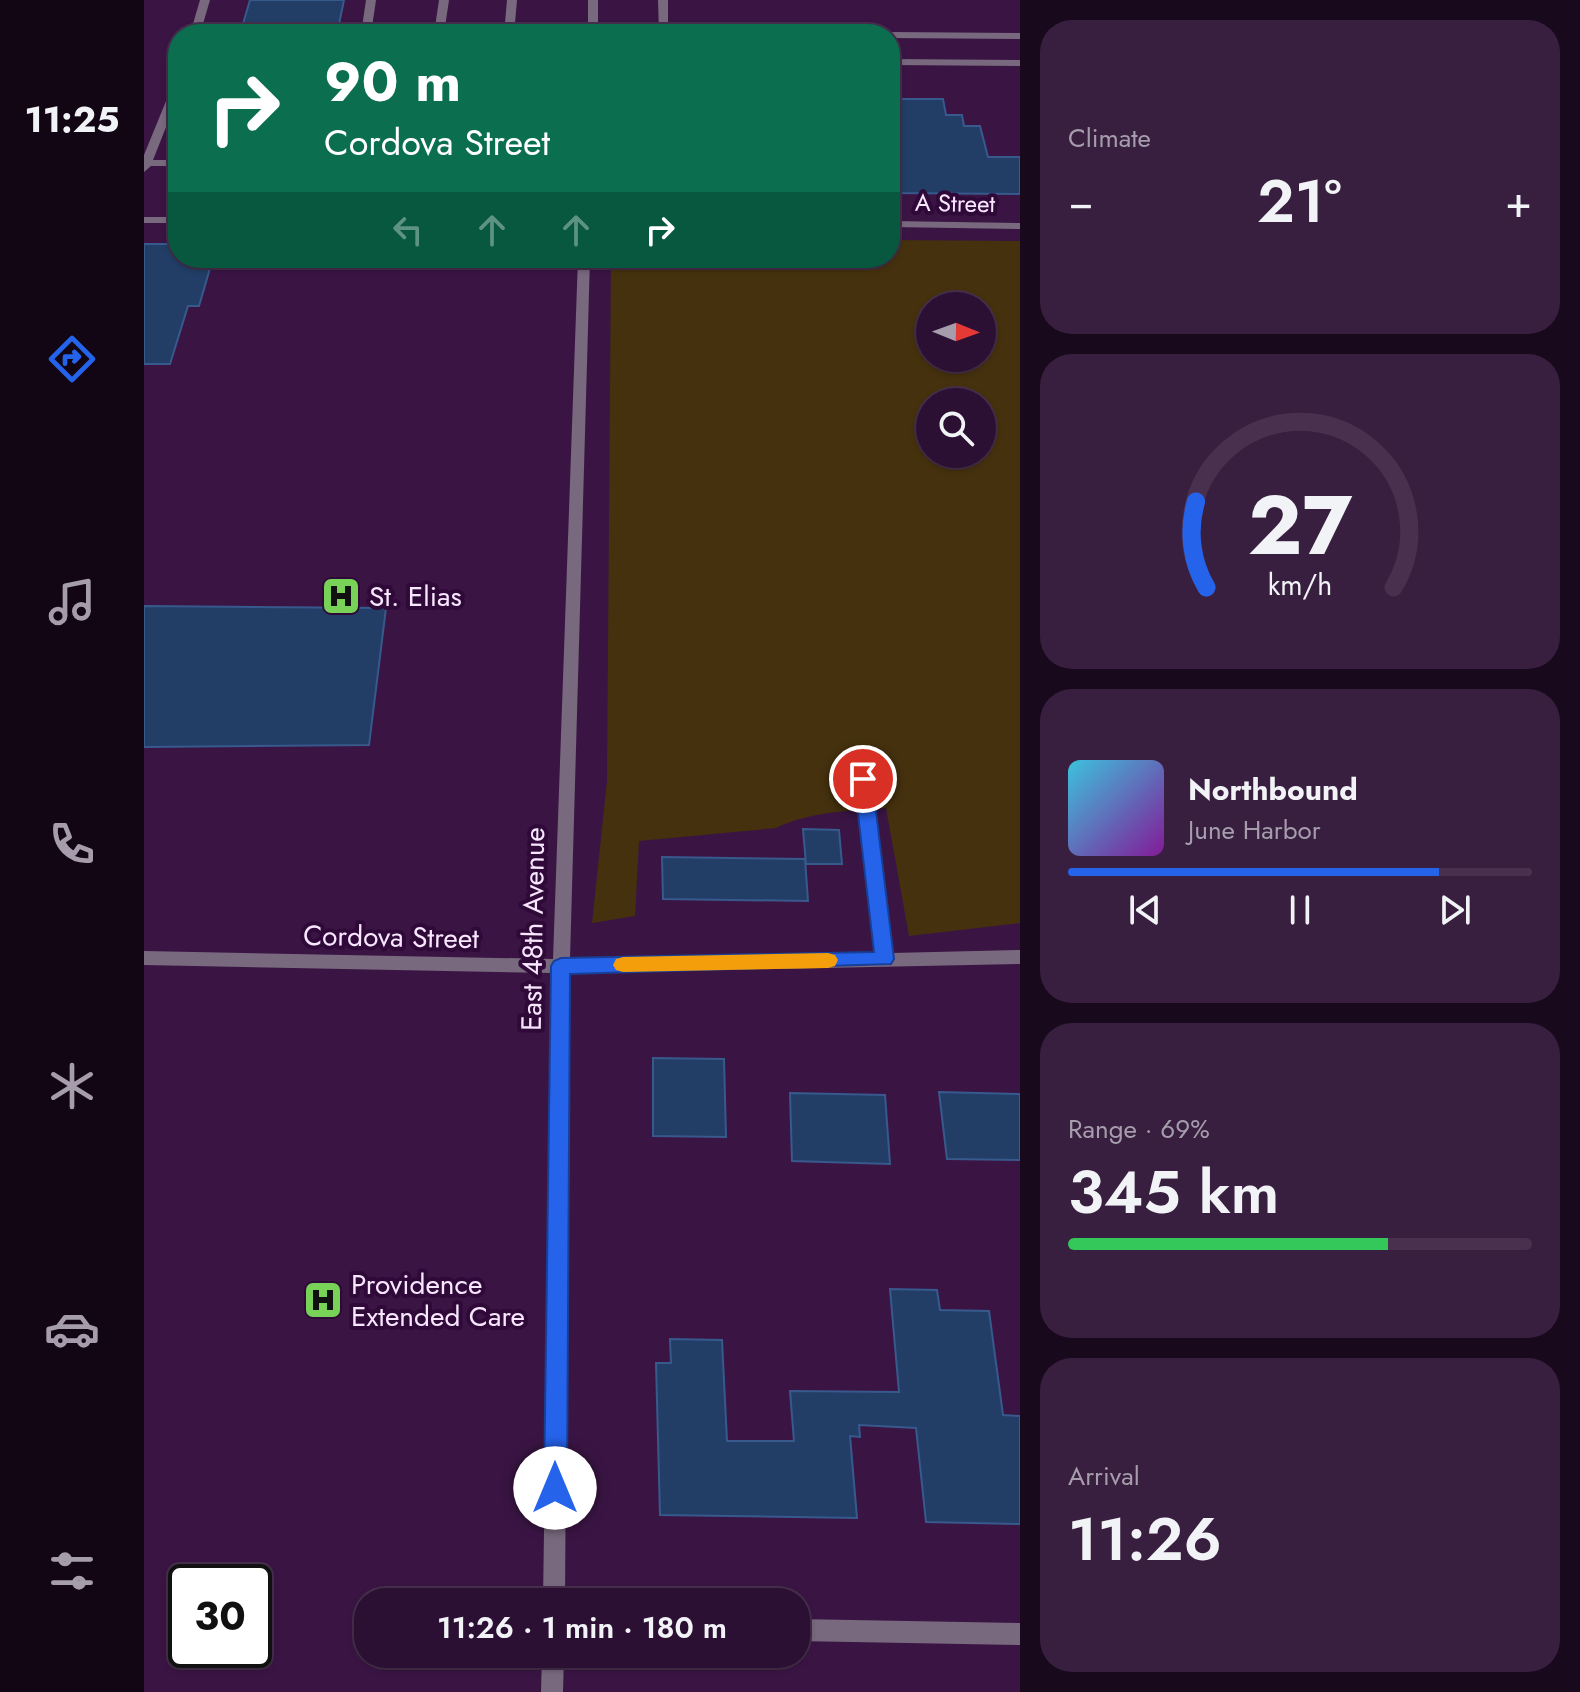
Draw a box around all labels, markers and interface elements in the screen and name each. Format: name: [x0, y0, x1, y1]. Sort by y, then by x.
text: 90 m: [324, 41, 461, 122]
icon: right: [192, 56, 296, 160]
text: 11:25: [24, 93, 120, 145]
text: Cordova Street: [324, 116, 550, 168]
text: Climate: [1068, 119, 1151, 157]
text: 21°: [1257, 158, 1342, 245]
text: −: [1068, 170, 1094, 234]
text: +: [1505, 170, 1532, 234]
street label: A Street: [915, 185, 996, 221]
icon: left: [386, 208, 430, 252]
icon: ahead: [470, 208, 514, 252]
icon: ahead: [554, 208, 598, 252]
icon: right: [638, 208, 682, 252]
north arrow: [916, 292, 996, 372]
map controls: [916, 292, 996, 468]
icon: directions: [44, 331, 100, 387]
button: search: [916, 388, 996, 468]
text: 27: [1248, 464, 1352, 584]
text: km/h: [1268, 564, 1332, 606]
icon: music: [44, 574, 100, 630]
hospital icon: St. Elias: [320, 575, 362, 617]
place label: St. Elias: [369, 576, 462, 617]
pin: [829, 745, 897, 813]
icon: arrive: [841, 757, 885, 801]
text: Northbound: [1188, 768, 1358, 811]
text: June Harbor: [1188, 811, 1321, 849]
icon: phone: [44, 816, 100, 872]
street label: East 48th Avenue: [511, 827, 555, 1031]
icon: previous: [1123, 888, 1167, 932]
icon: pause: [1278, 888, 1322, 932]
icon: next: [1433, 888, 1477, 932]
street label: Cordova Street: [303, 915, 480, 959]
icon: climate: [44, 1058, 100, 1114]
text: Range · 69%: [1068, 1110, 1210, 1148]
text: 345 km: [1068, 1149, 1279, 1236]
place label: Providence Extended Care: [351, 1264, 525, 1337]
hospital icon: Providence Extended Care: [302, 1279, 344, 1321]
icon: car: [44, 1301, 100, 1357]
position arrow: [513, 1446, 597, 1530]
text: Arrival: [1068, 1457, 1140, 1495]
text: 11:26: [1068, 1496, 1222, 1583]
icon: filters: [44, 1543, 100, 1599]
speed limit sign: 30: [168, 1564, 272, 1668]
text: 11:26 · 1 min · 180 m: [437, 1606, 727, 1649]

